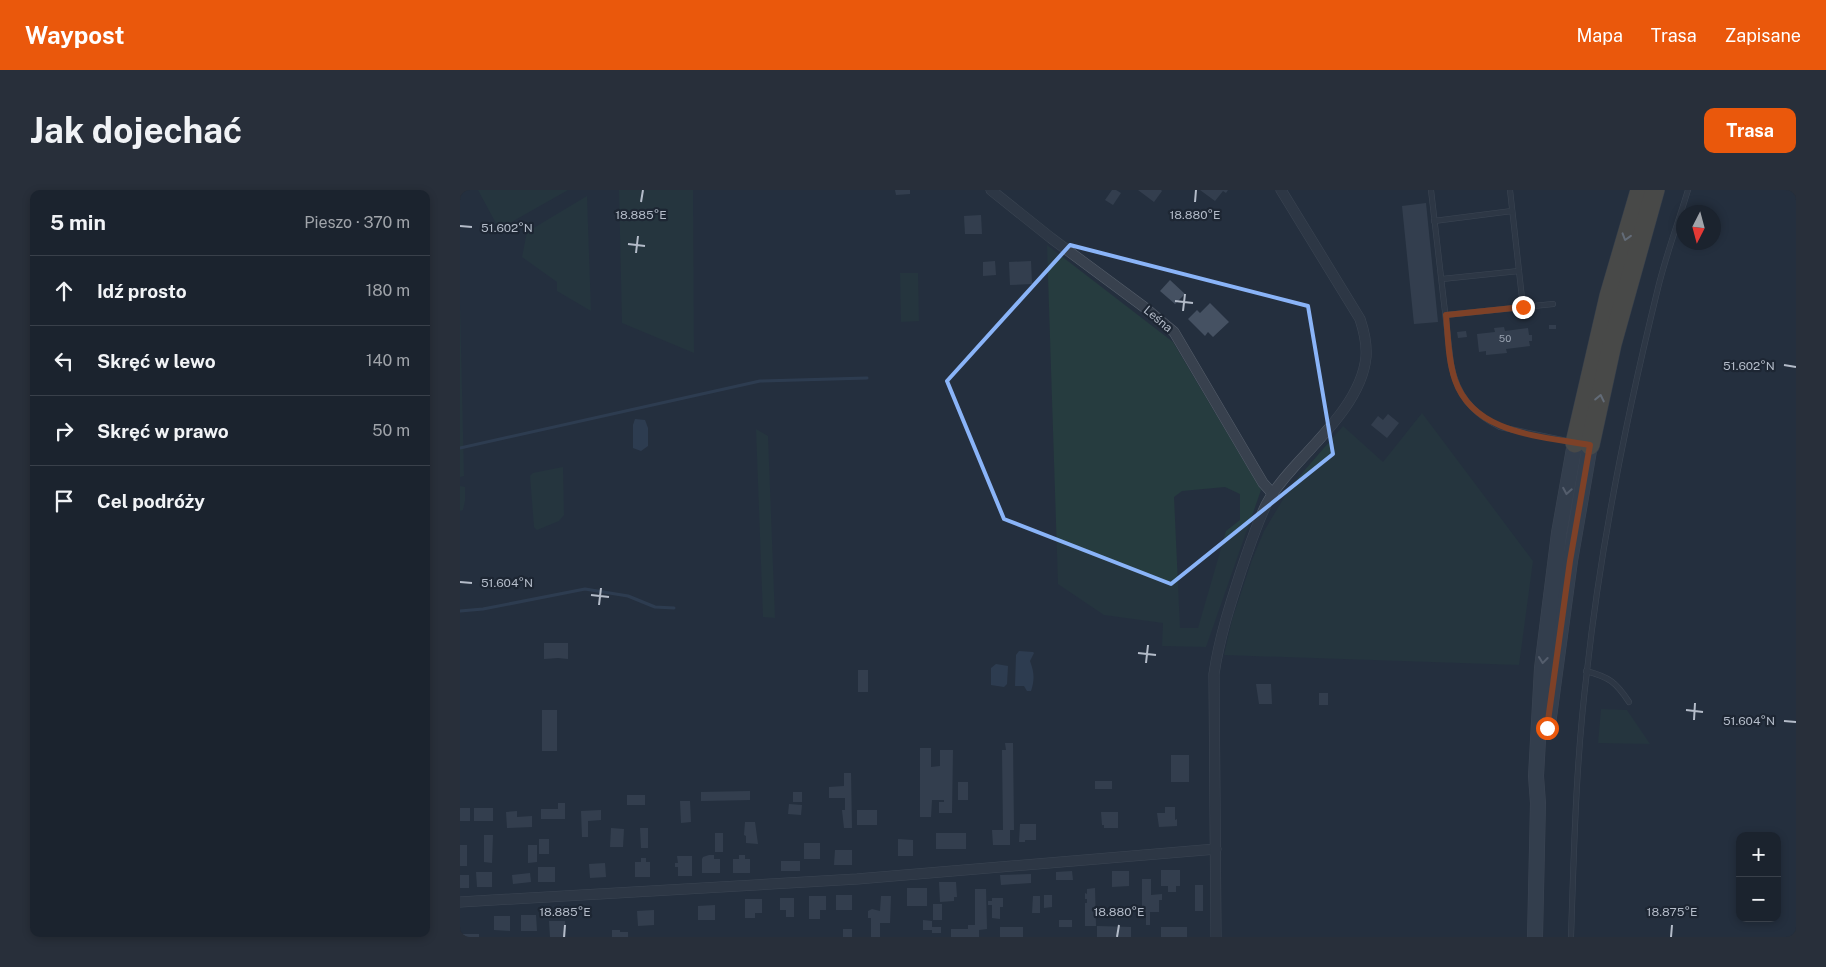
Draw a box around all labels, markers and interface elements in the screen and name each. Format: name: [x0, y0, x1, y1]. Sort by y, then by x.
text: Waypost: [25, 21, 125, 49]
text: Mapa: [1576, 25, 1623, 46]
text: Trasa: [1651, 25, 1697, 46]
text: Zapisane: [1725, 25, 1801, 46]
button: Trasa: [1704, 108, 1796, 153]
text: Jak dojechać: [30, 110, 242, 151]
north arrow: [1676, 205, 1721, 250]
text: 18.885°E: [615, 208, 667, 222]
text: 18.880°E: [1169, 208, 1221, 222]
text: 5 min: [50, 210, 106, 235]
text: Pieszo · 370 m: [304, 213, 410, 232]
text: 51.602°N: [481, 221, 533, 235]
one-way arrow: [1621, 232, 1631, 240]
icon: ahead: [50, 277, 78, 305]
text: Idź prosto: [97, 280, 187, 302]
text: 180 m: [366, 281, 410, 300]
route end: [1512, 296, 1535, 319]
street label: Leśna: [1141, 303, 1175, 335]
house number: 50: [1499, 332, 1511, 344]
icon: left: [50, 347, 78, 375]
text: Skręć w lewo: [97, 350, 216, 372]
text: 140 m: [366, 351, 410, 370]
text: 51.602°N: [1723, 359, 1775, 373]
one-way arrow: [1594, 393, 1605, 402]
icon: right: [50, 417, 78, 445]
text: Skręć w prawo: [97, 420, 229, 442]
text: 50 m: [372, 421, 410, 440]
one-way arrow: [1562, 486, 1572, 495]
icon: arrive: [50, 487, 78, 515]
text: Cel podróży: [97, 490, 205, 512]
text: 51.604°N: [481, 576, 533, 590]
one-way arrow: [1538, 656, 1548, 664]
text: 51.604°N: [1723, 714, 1775, 728]
route start: [1536, 717, 1559, 740]
map controls: [1736, 832, 1781, 922]
button: +: [1736, 832, 1781, 877]
button: −: [1736, 877, 1781, 922]
text: 18.885°E: [539, 905, 591, 919]
text: 18.880°E: [1093, 905, 1145, 919]
text: 18.875°E: [1647, 905, 1697, 919]

